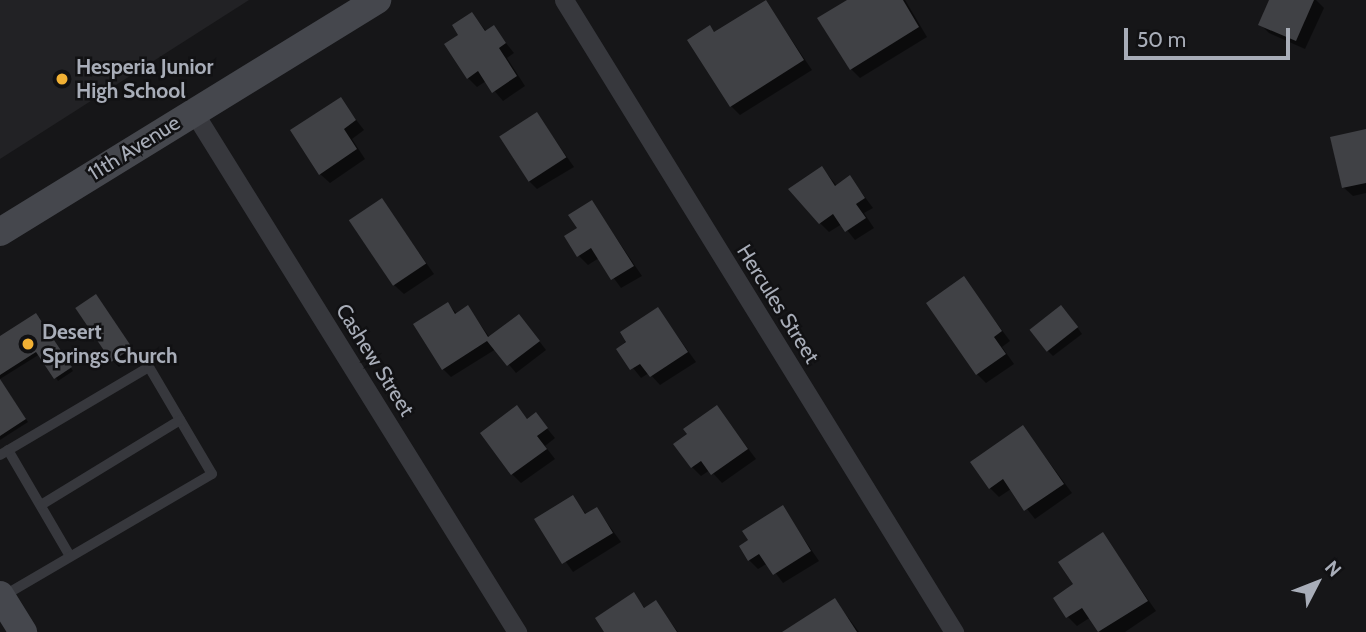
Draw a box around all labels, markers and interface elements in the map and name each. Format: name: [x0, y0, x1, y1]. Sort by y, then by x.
scale bar: [1128, 14, 1294, 58]
text: 50 m: [1137, 27, 1186, 52]
place label: Hesperia Junior High School: [76, 54, 214, 104]
marker: Hesperia Junior High School: [54, 71, 70, 87]
street label: 11th Avenue: [83, 110, 185, 186]
street label: Hercules Street: [731, 240, 825, 368]
street label: Cashew Street: [330, 299, 420, 421]
place label: Desert Springs Church: [42, 319, 177, 369]
marker: Desert Springs Church: [20, 336, 36, 352]
north arrow: [1282, 548, 1352, 618]
text: N: [1320, 556, 1346, 581]

